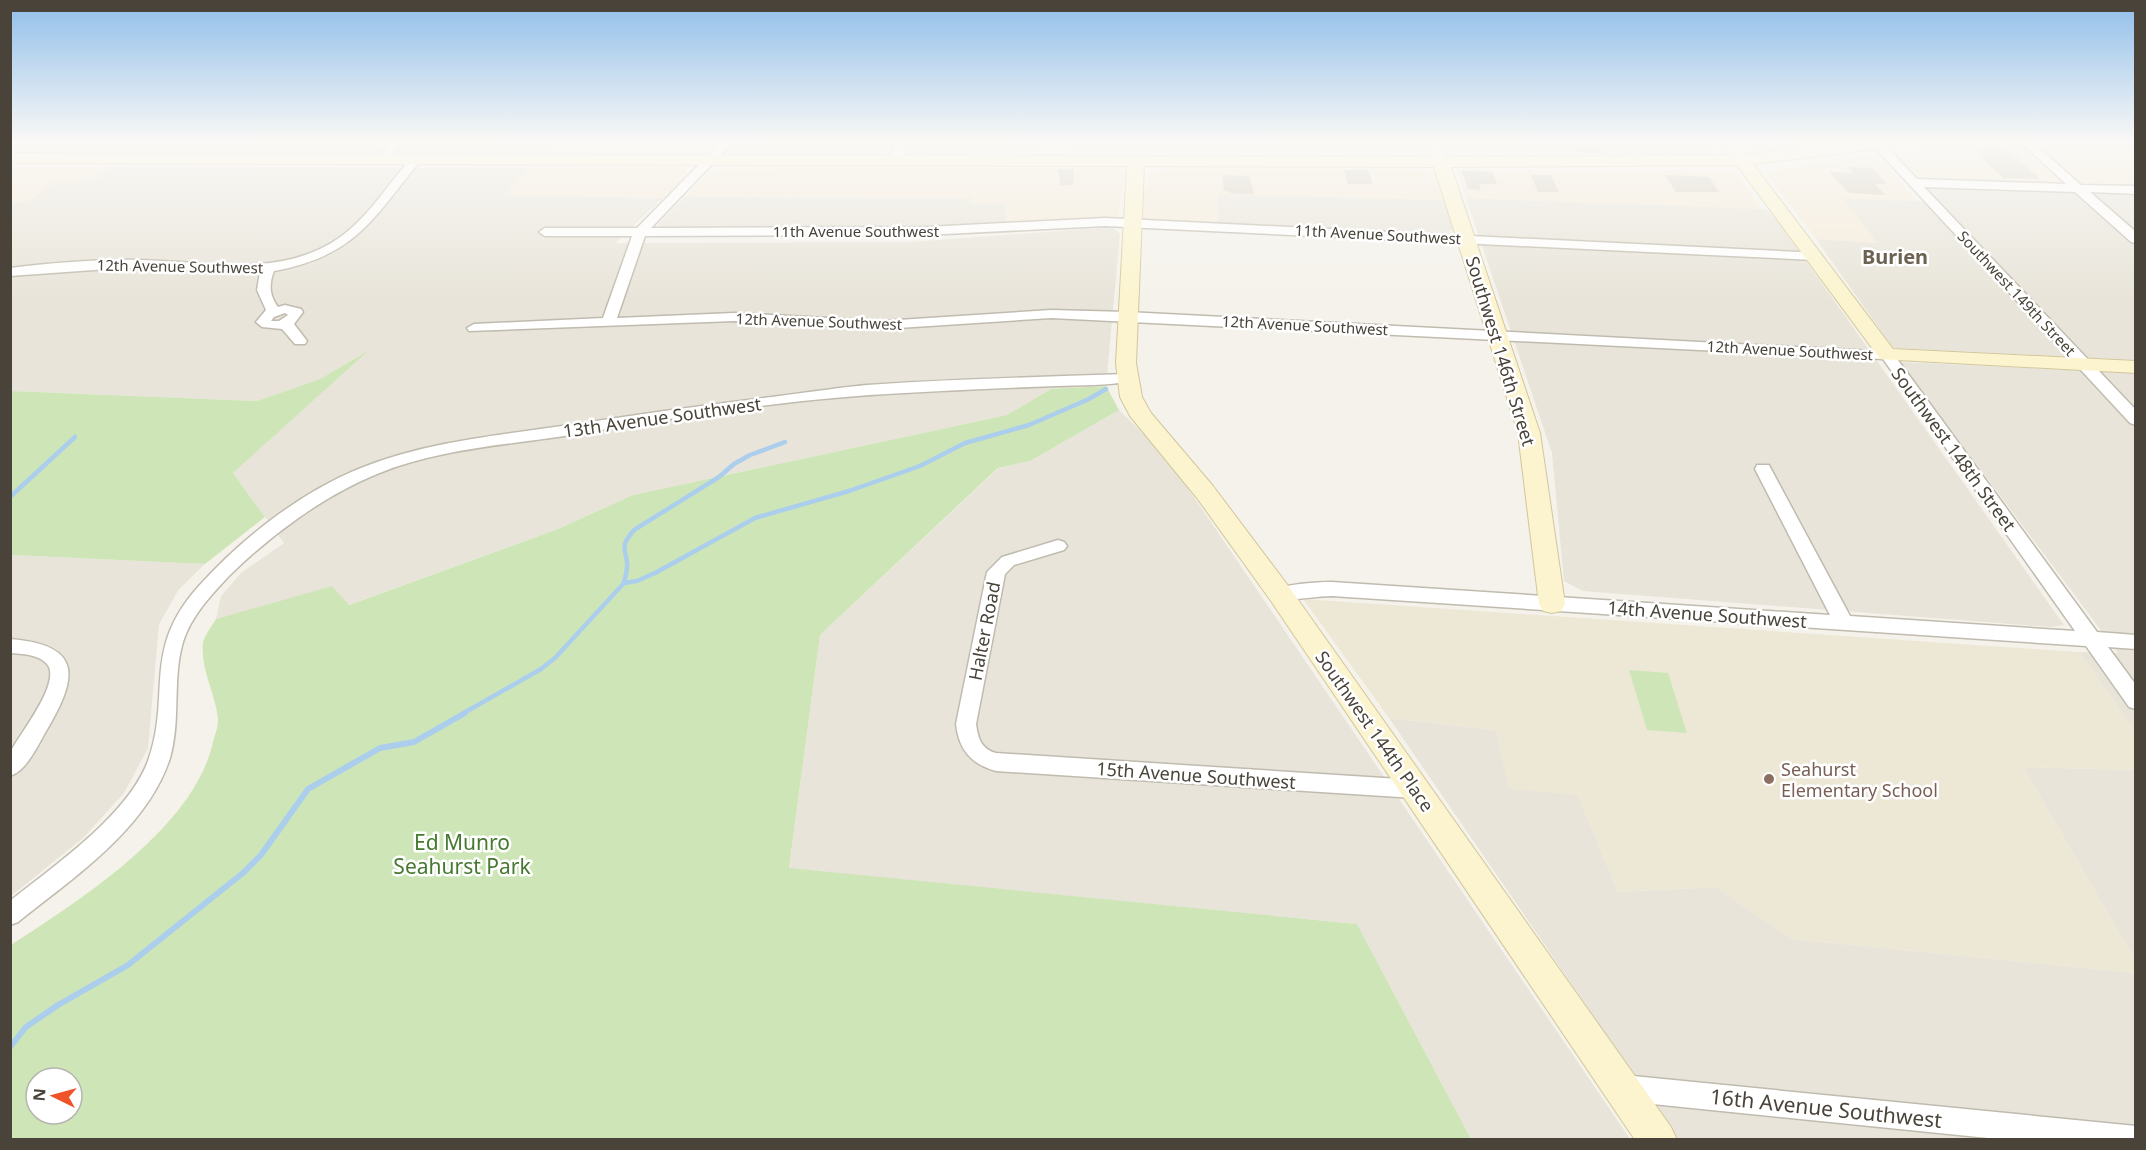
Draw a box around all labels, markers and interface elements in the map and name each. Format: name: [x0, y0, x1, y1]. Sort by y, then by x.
street label: 11th Avenue Southwest: [1294, 220, 1462, 248]
street label: 11th Avenue Southwest: [773, 221, 940, 241]
street label: Southwest 149th Street: [1954, 226, 2081, 360]
district label: Burien: [1862, 243, 1928, 270]
street label: Southwest 146th Street: [1461, 253, 1541, 449]
street label: 12th Avenue Southwest: [97, 255, 264, 277]
street label: 12th Avenue Southwest: [735, 308, 903, 334]
street label: 12th Avenue Southwest: [1221, 311, 1389, 339]
street label: 12th Avenue Southwest: [1706, 336, 1874, 364]
street label: Southwest 148th Street: [1886, 362, 2022, 536]
street label: 13th Avenue Southwest: [561, 391, 763, 443]
street label: Halter Road: [963, 580, 1005, 682]
street label: 14th Avenue Southwest: [1607, 595, 1808, 633]
street label: Southwest 144th Place: [1310, 646, 1440, 816]
street label: 15th Avenue Southwest: [1096, 756, 1297, 794]
place label: Seahurst Elementary School: [1781, 757, 1938, 802]
marker: Seahurst Elementary School: [1762, 772, 1776, 786]
park label: Ed Munro Seahurst Park: [393, 828, 531, 880]
north arrow: [24, 1066, 84, 1126]
street label: 16th Avenue Southwest: [1709, 1082, 1944, 1134]
text: N: [28, 1087, 51, 1102]

